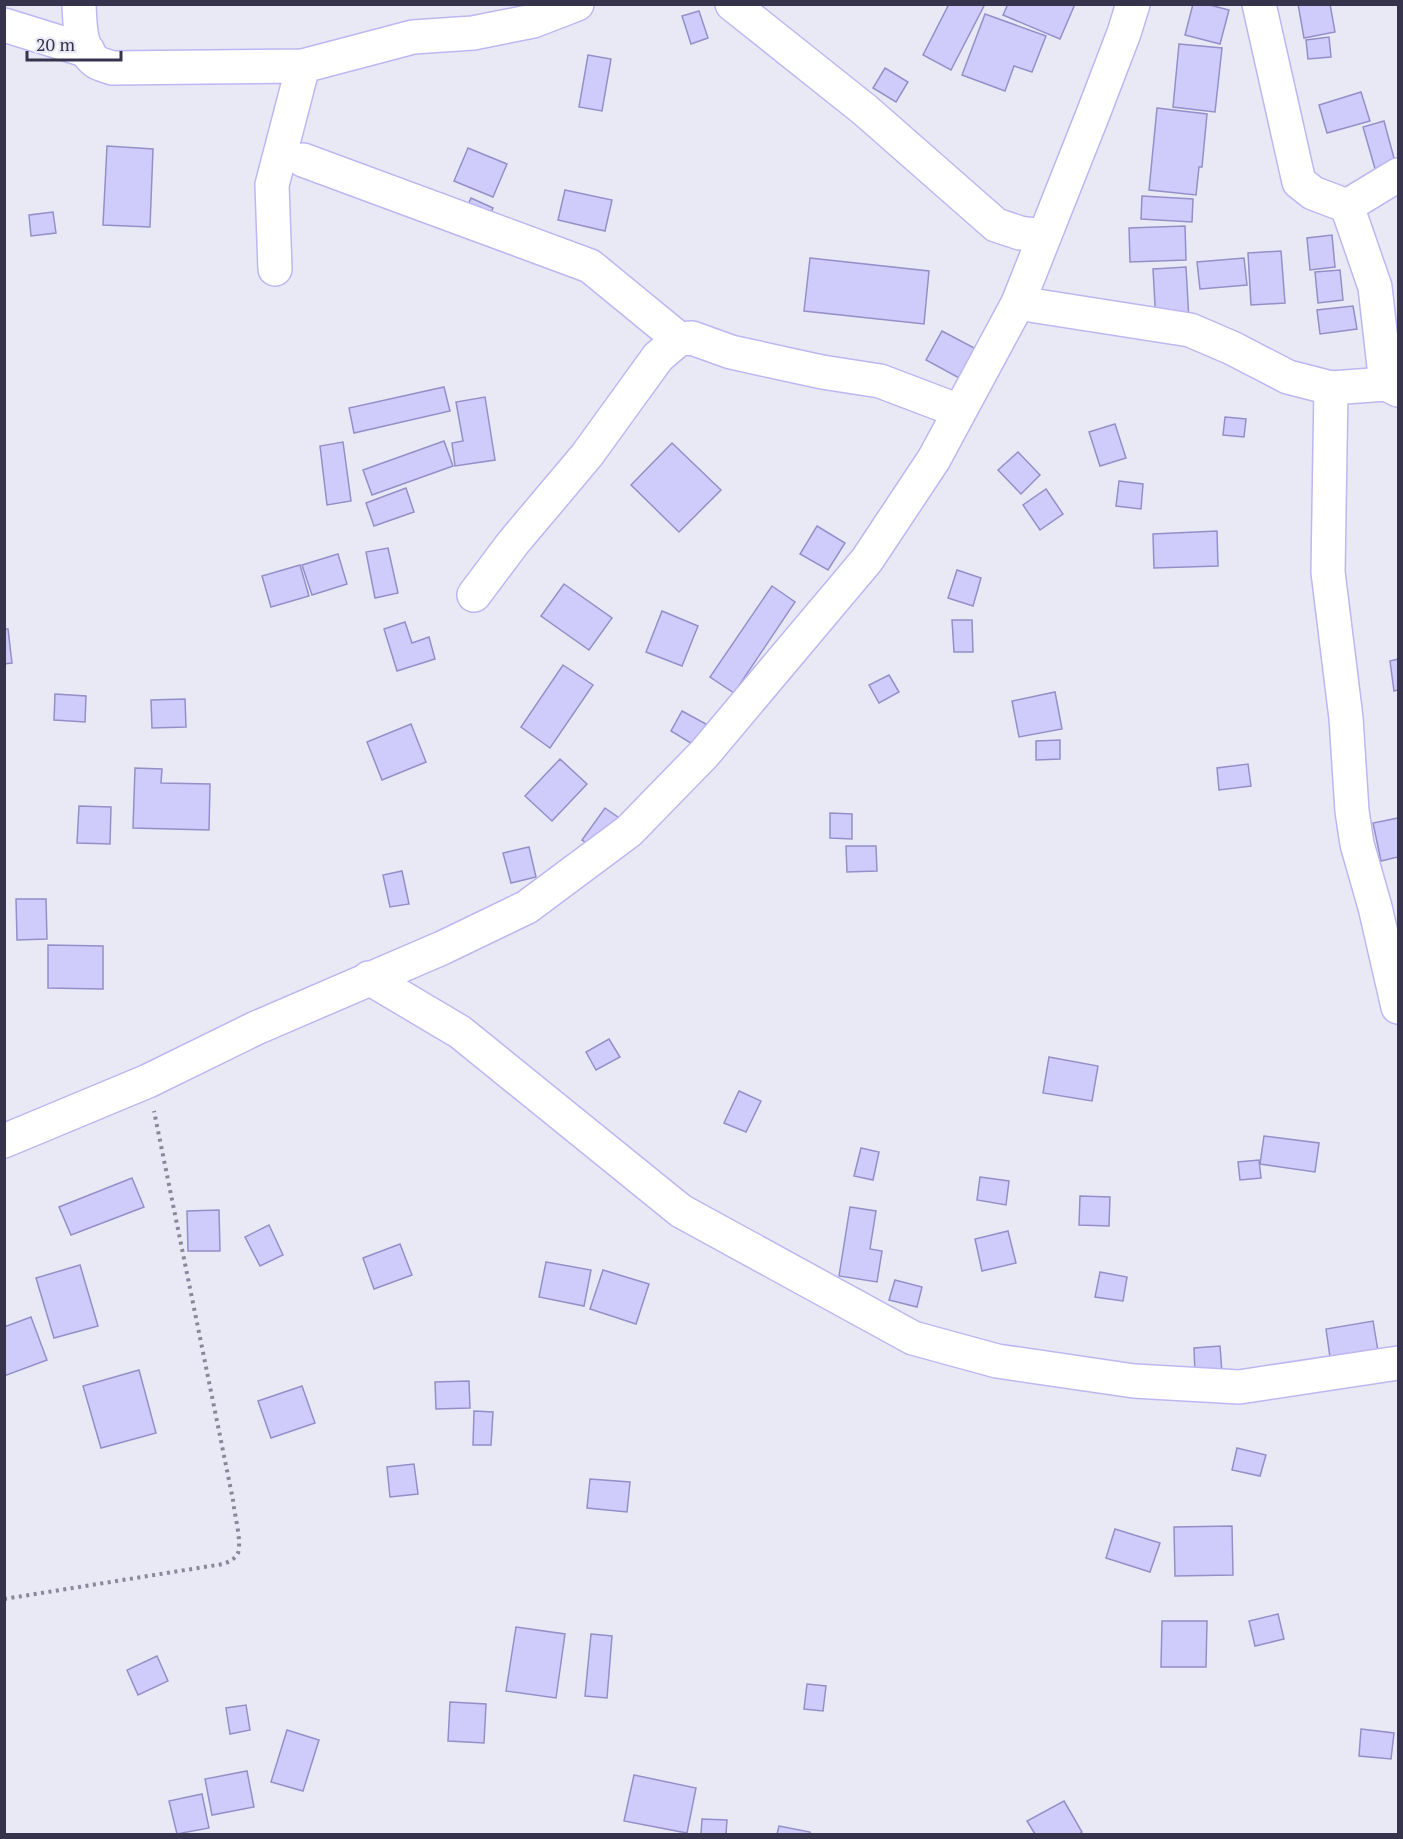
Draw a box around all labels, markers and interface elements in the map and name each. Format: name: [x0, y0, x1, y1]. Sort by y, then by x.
scale bar: [27, 24, 122, 62]
text: 20 m: [36, 32, 76, 56]

